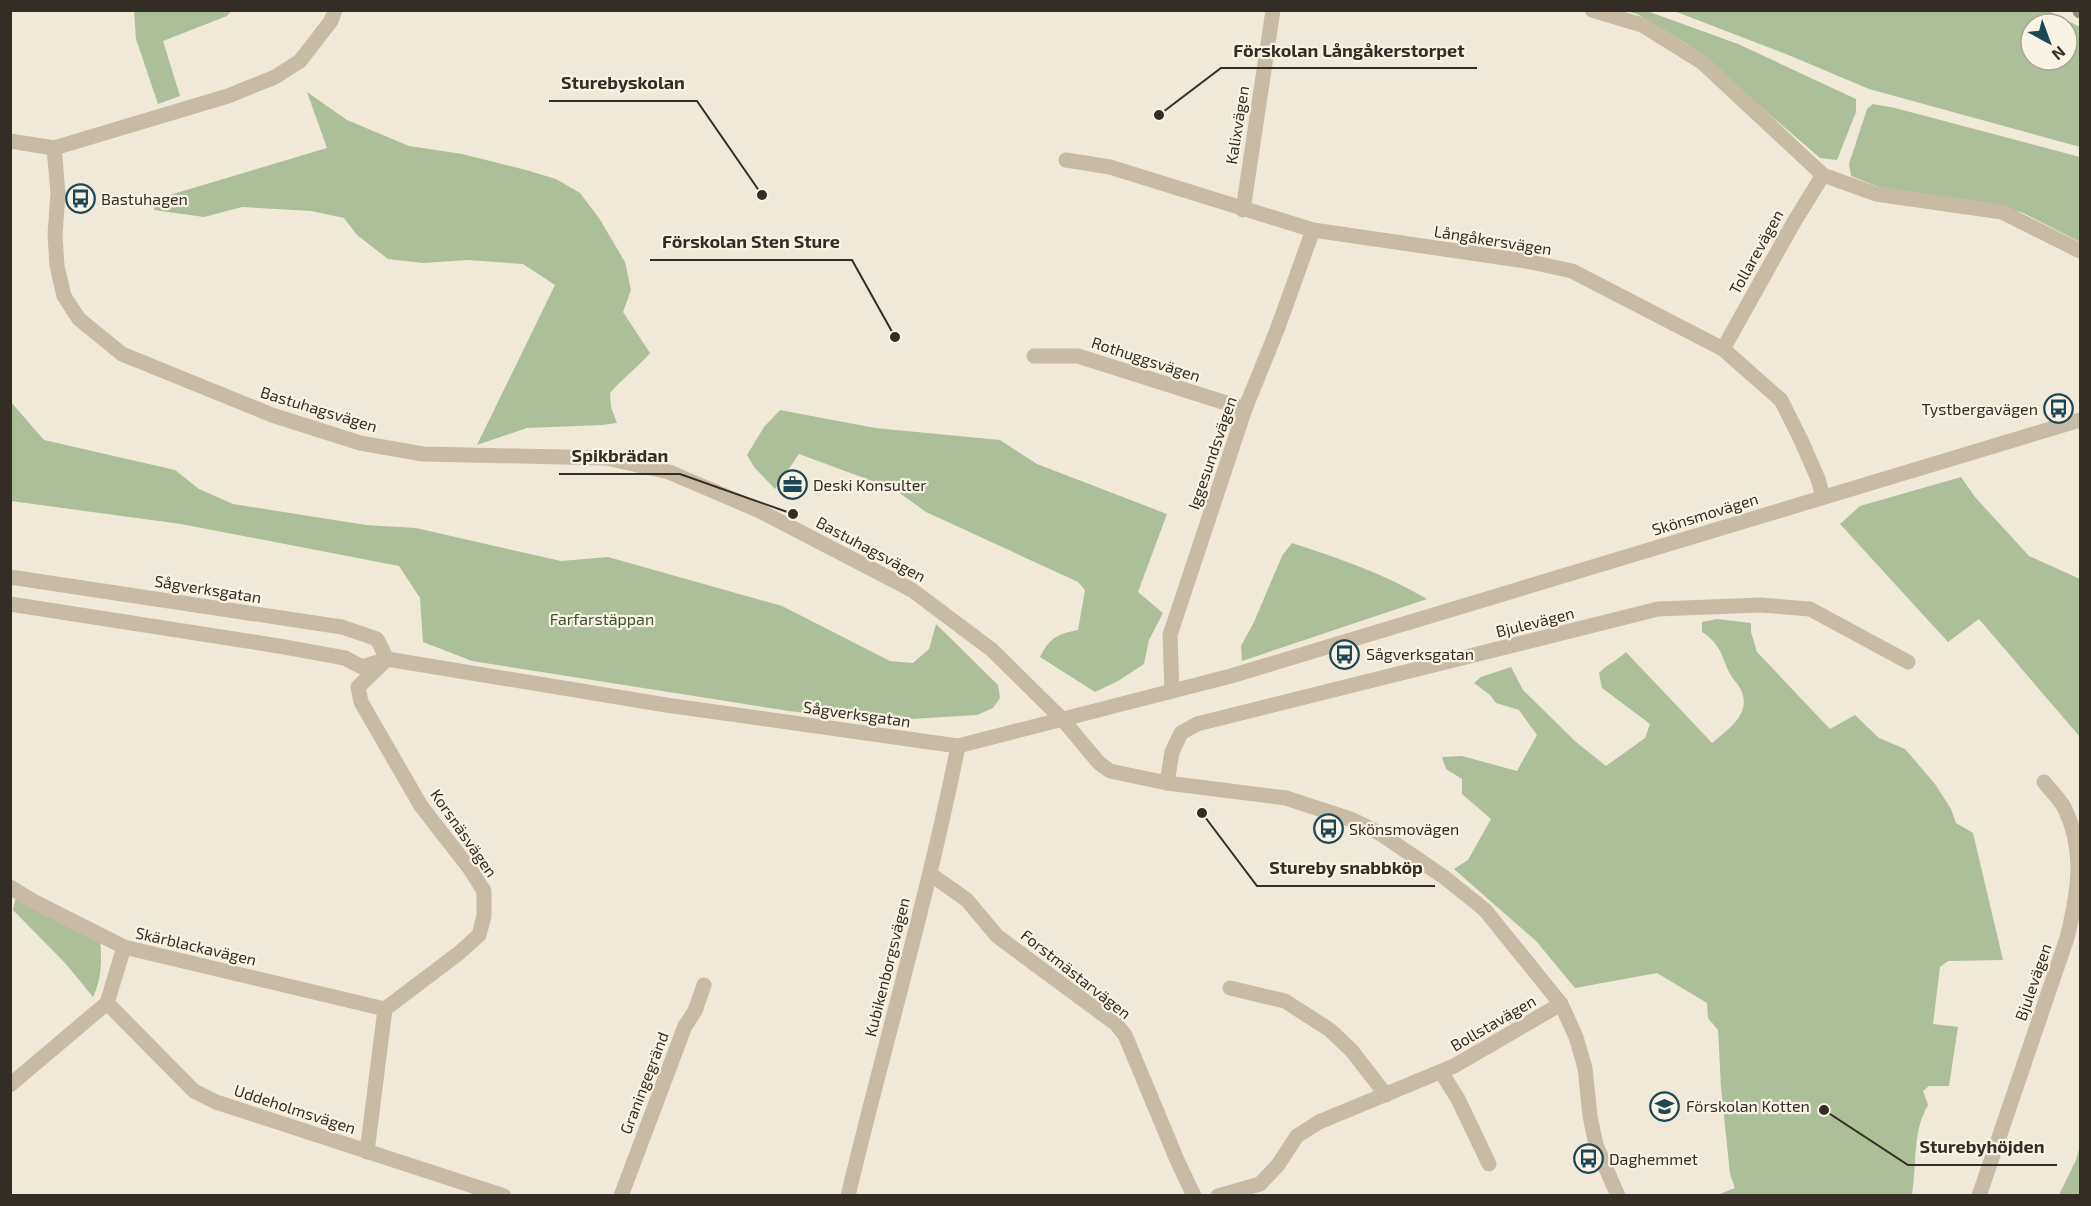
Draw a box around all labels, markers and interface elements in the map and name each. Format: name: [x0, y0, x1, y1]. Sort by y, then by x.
north arrow: [2019, 12, 2079, 72]
callout: Förskolan Långåkerstorpet: [1221, 32, 1477, 68]
text: Förskolan Långåkerstorpet: [1233, 39, 1465, 61]
text: N: [2049, 43, 2070, 65]
callout: Sturebyskolan: [549, 65, 697, 101]
text: Sturebyskolan: [561, 71, 685, 93]
street label: Kalixvägen: [1221, 84, 1252, 166]
bus stop icon: Bastuhagen: [64, 183, 96, 215]
place label: Bastuhagen: [101, 189, 188, 208]
street label: Tollarevägen: [1725, 206, 1787, 297]
street label: Långåkersvägen: [1433, 221, 1553, 258]
callout: Förskolan Sten Sture: [650, 224, 852, 260]
text: Förskolan Sten Sture: [662, 230, 840, 252]
street label: Rothuggsvägen: [1089, 332, 1203, 385]
street label: Bastuhagsvägen: [258, 382, 380, 435]
bus stop icon: Tystbergavägen: [2043, 393, 2075, 425]
street label: Iggesundsvägen: [1183, 394, 1240, 512]
place label: Tystbergavägen: [1922, 399, 2038, 418]
callout: Spikbrädan: [559, 438, 680, 474]
text: Spikbrädan: [572, 444, 668, 466]
office icon: Deski Konsulter: [776, 469, 808, 501]
place label: Deski Konsulter: [813, 475, 927, 494]
street label: Skönsmovägen: [1649, 488, 1760, 539]
street label: Bastuhagsvägen: [813, 512, 929, 585]
street label: Sågverksgatan: [153, 571, 263, 606]
street label: Bjulevägen: [1494, 603, 1576, 641]
park label: Farfarstäppan: [550, 609, 654, 628]
bus stop icon: Sågverksgatan: [1329, 638, 1361, 670]
place label: Sågverksgatan: [1366, 644, 1474, 663]
street label: Sågverksgatan: [802, 697, 912, 730]
street label: Korsnäsvägen: [427, 785, 502, 880]
bus stop icon: Skönsmovägen: [1312, 813, 1344, 845]
place label: Skönsmovägen: [1349, 819, 1459, 838]
callout: Stureby snabbköp: [1257, 850, 1435, 886]
text: Stureby snabbköp: [1269, 856, 1423, 878]
street label: Kubikenborgsvägen: [860, 895, 913, 1039]
street label: Skärblackavägen: [134, 922, 259, 969]
street label: Forstmästarvägen: [1018, 925, 1135, 1022]
street label: Bjulevägen: [2010, 941, 2056, 1023]
street label: Bollstavägen: [1447, 990, 1539, 1055]
street label: Graningegränd: [615, 1029, 672, 1137]
street label: Uddeholmsvägen: [232, 1080, 358, 1137]
school or university icon: Förskolan Kotten: [1649, 1090, 1681, 1122]
place label: Förskolan Kotten: [1686, 1096, 1810, 1115]
callout: Sturebyhöjden: [1908, 1129, 2057, 1165]
text: Sturebyhöjden: [1919, 1135, 2045, 1157]
bus stop icon: Daghemmet: [1572, 1143, 1604, 1175]
place label: Daghemmet: [1609, 1149, 1698, 1168]

